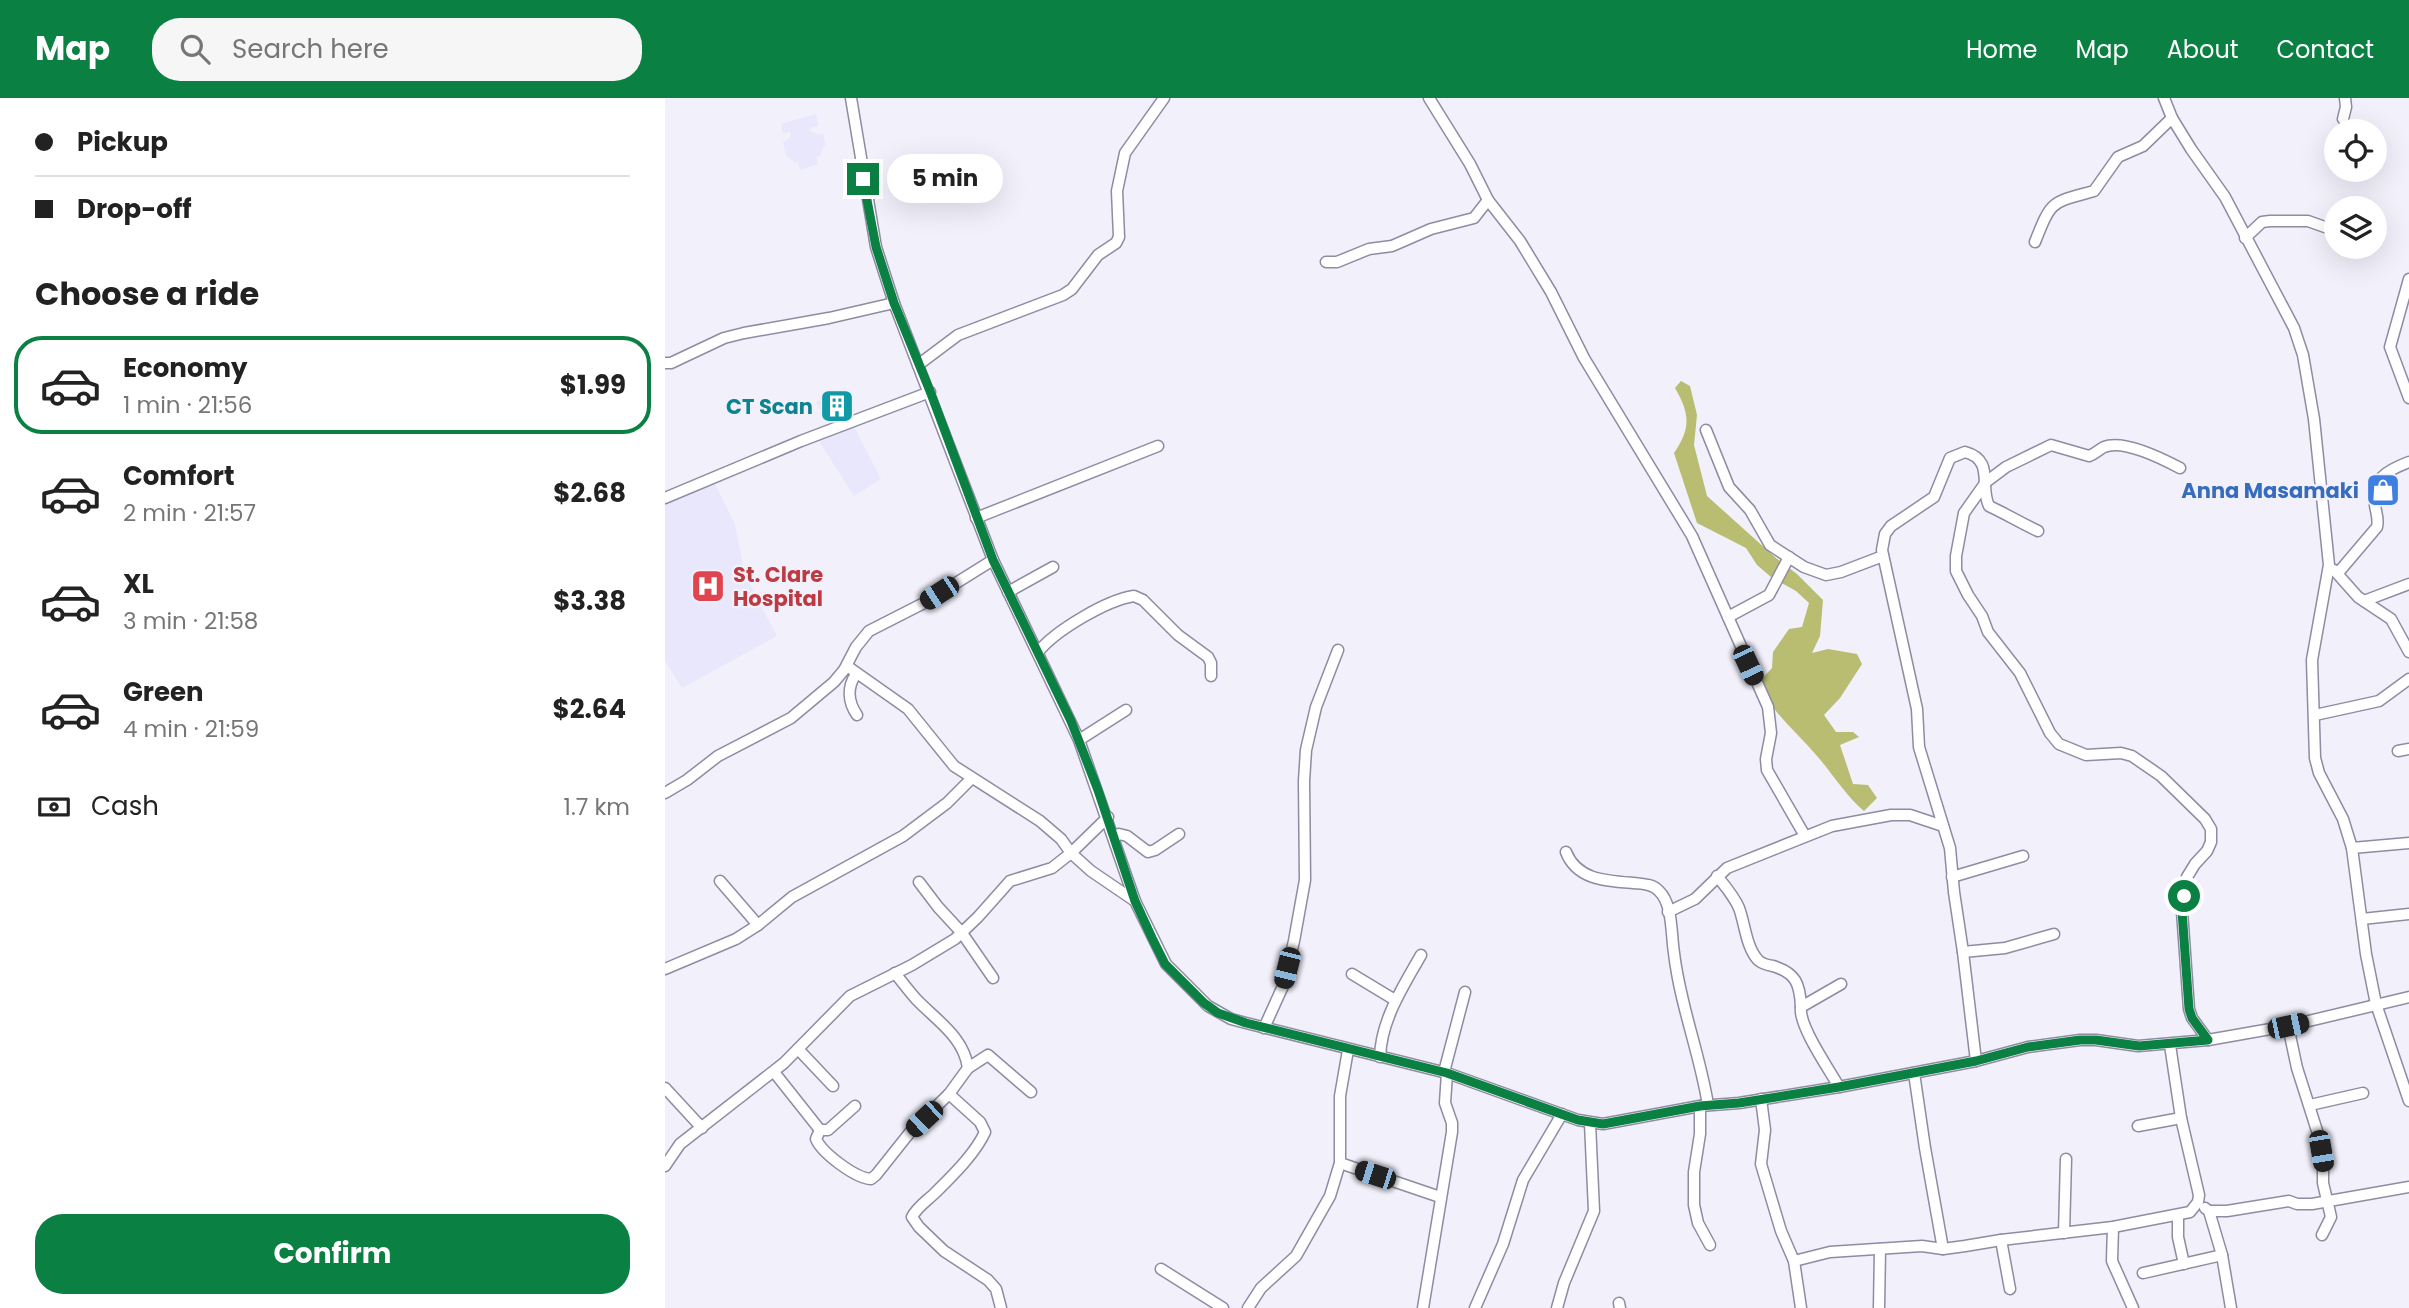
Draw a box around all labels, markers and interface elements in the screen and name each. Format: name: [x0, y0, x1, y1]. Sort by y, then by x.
search box: [152, 18, 642, 81]
text: Map: [35, 25, 110, 72]
icon: search: [176, 30, 214, 68]
text: Search here: [232, 31, 389, 67]
text: Home: [1966, 33, 2038, 66]
text: Map: [2076, 33, 2129, 66]
text: About: [2167, 33, 2238, 66]
text: Contact: [2276, 33, 2374, 66]
map controls: [2324, 119, 2387, 259]
button: locate: [2324, 119, 2387, 182]
text: Pickup: [77, 124, 168, 160]
callout: 5 min: [887, 154, 1003, 204]
text: 5 min: [912, 162, 978, 194]
route end: [847, 163, 879, 195]
text: Drop-off: [77, 191, 192, 227]
button: layers: [2324, 196, 2387, 259]
text: Choose a ride: [35, 271, 259, 316]
text: Economy: [123, 350, 247, 386]
icon: car: [39, 354, 102, 417]
text: $1.99: [560, 367, 626, 403]
building icon: CT Scan: [818, 387, 856, 425]
text: 1 min · 21:56: [123, 389, 252, 421]
place label: CT Scan: [726, 392, 813, 421]
text: Comfort: [123, 458, 235, 494]
icon: car: [39, 462, 102, 525]
shop icon: Anna Masamaki: [2364, 471, 2402, 509]
text: $2.68: [553, 475, 626, 511]
place label: Anna Masamaki: [2181, 476, 2359, 505]
text: 2 min · 21:57: [123, 497, 256, 529]
place label: St. Clare Hospital: [733, 560, 823, 613]
text: XL: [123, 566, 154, 602]
hospital icon: St. Clare Hospital: [689, 567, 727, 605]
icon: car: [39, 570, 102, 633]
car: [916, 573, 963, 613]
text: $3.38: [553, 583, 626, 619]
text: 3 min · 21:58: [123, 605, 258, 637]
car: [1730, 642, 1767, 688]
text: Green: [123, 674, 204, 710]
icon: car: [39, 678, 102, 741]
text: $2.64: [553, 691, 626, 727]
text: 4 min · 21:59: [123, 713, 259, 745]
icon: cash: [35, 788, 73, 826]
text: Cash: [91, 788, 159, 824]
text: 1.7 km: [564, 791, 630, 823]
route start: [2168, 880, 2200, 912]
car: [1272, 945, 1303, 991]
car: [2266, 1011, 2311, 1041]
car: [902, 1097, 947, 1141]
car: [2308, 1128, 2335, 1174]
car: [1352, 1159, 1399, 1191]
button: Confirm: [35, 1214, 630, 1294]

